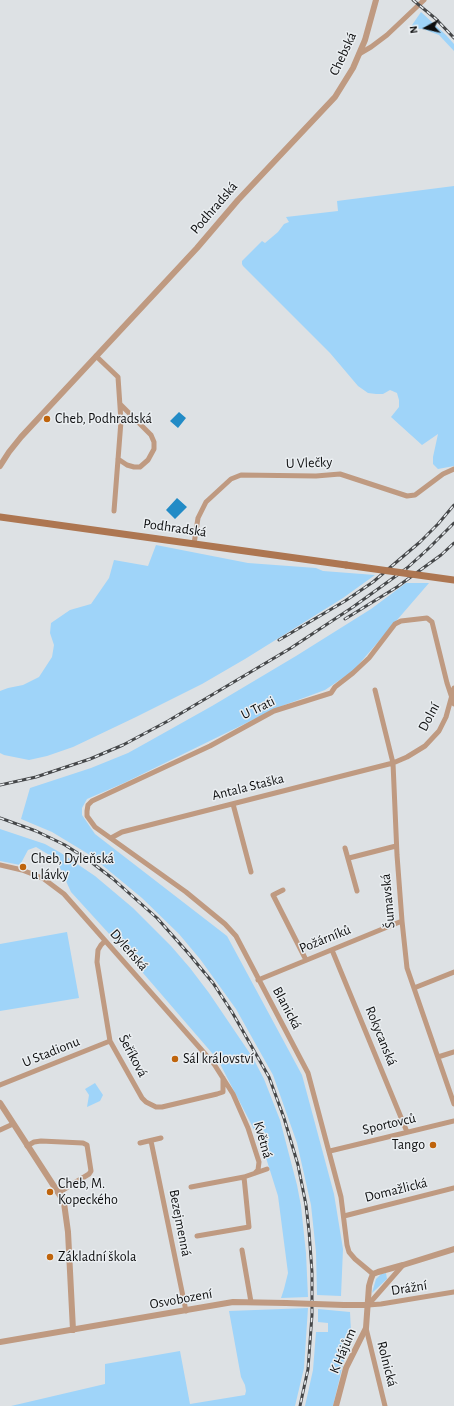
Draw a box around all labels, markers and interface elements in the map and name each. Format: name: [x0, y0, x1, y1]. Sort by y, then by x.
north arrow: [406, 8, 446, 48]
text: N: [408, 25, 420, 34]
street label: Chebská: [326, 30, 360, 78]
street label: Podhradská: [187, 178, 241, 238]
place label: Cheb, Podhradská: [55, 411, 152, 427]
marker: Cheb, Podhradská: [42, 414, 52, 424]
street label: U Vlečky: [285, 454, 333, 472]
street label: Podhradská: [142, 515, 208, 541]
street label: U Trati: [238, 693, 278, 723]
street label: Dolní: [415, 700, 443, 734]
street label: Antala Staška: [210, 770, 286, 804]
place label: Cheb, Dyleňská u lávky: [31, 851, 114, 884]
marker: Cheb, Dyleňská u lávky: [18, 862, 28, 872]
street label: Šumavská: [377, 873, 399, 929]
street label: Požárníků: [297, 921, 353, 957]
street label: Dyleňská: [106, 926, 152, 974]
street label: Blanická: [269, 984, 305, 1032]
street label: Rokycanská: [361, 1004, 401, 1068]
street label: Šeříková: [115, 1032, 151, 1080]
street label: U Stadionu: [20, 1033, 82, 1071]
place label: Sál království: [183, 1051, 254, 1067]
marker: Sál království: [170, 1054, 180, 1064]
street label: Sportovců: [361, 1110, 417, 1138]
street label: Květná: [250, 1120, 276, 1160]
place label: Tango: [392, 1137, 425, 1153]
marker: Tango: [428, 1140, 438, 1150]
street label: Domažlická: [363, 1174, 429, 1206]
place label: Cheb, M. Kopeckého: [58, 1176, 118, 1208]
marker: Cheb, M. Kopeckého: [45, 1187, 55, 1197]
street label: Bezejmenná: [165, 1188, 195, 1258]
place label: Základní škola: [58, 1249, 136, 1265]
marker: Základní škola: [45, 1252, 55, 1262]
street label: Drážní: [390, 1277, 428, 1299]
street label: Osvobození: [148, 1285, 214, 1313]
street label: K Hájům: [326, 1326, 360, 1376]
street label: Rolnická: [373, 1340, 401, 1388]

